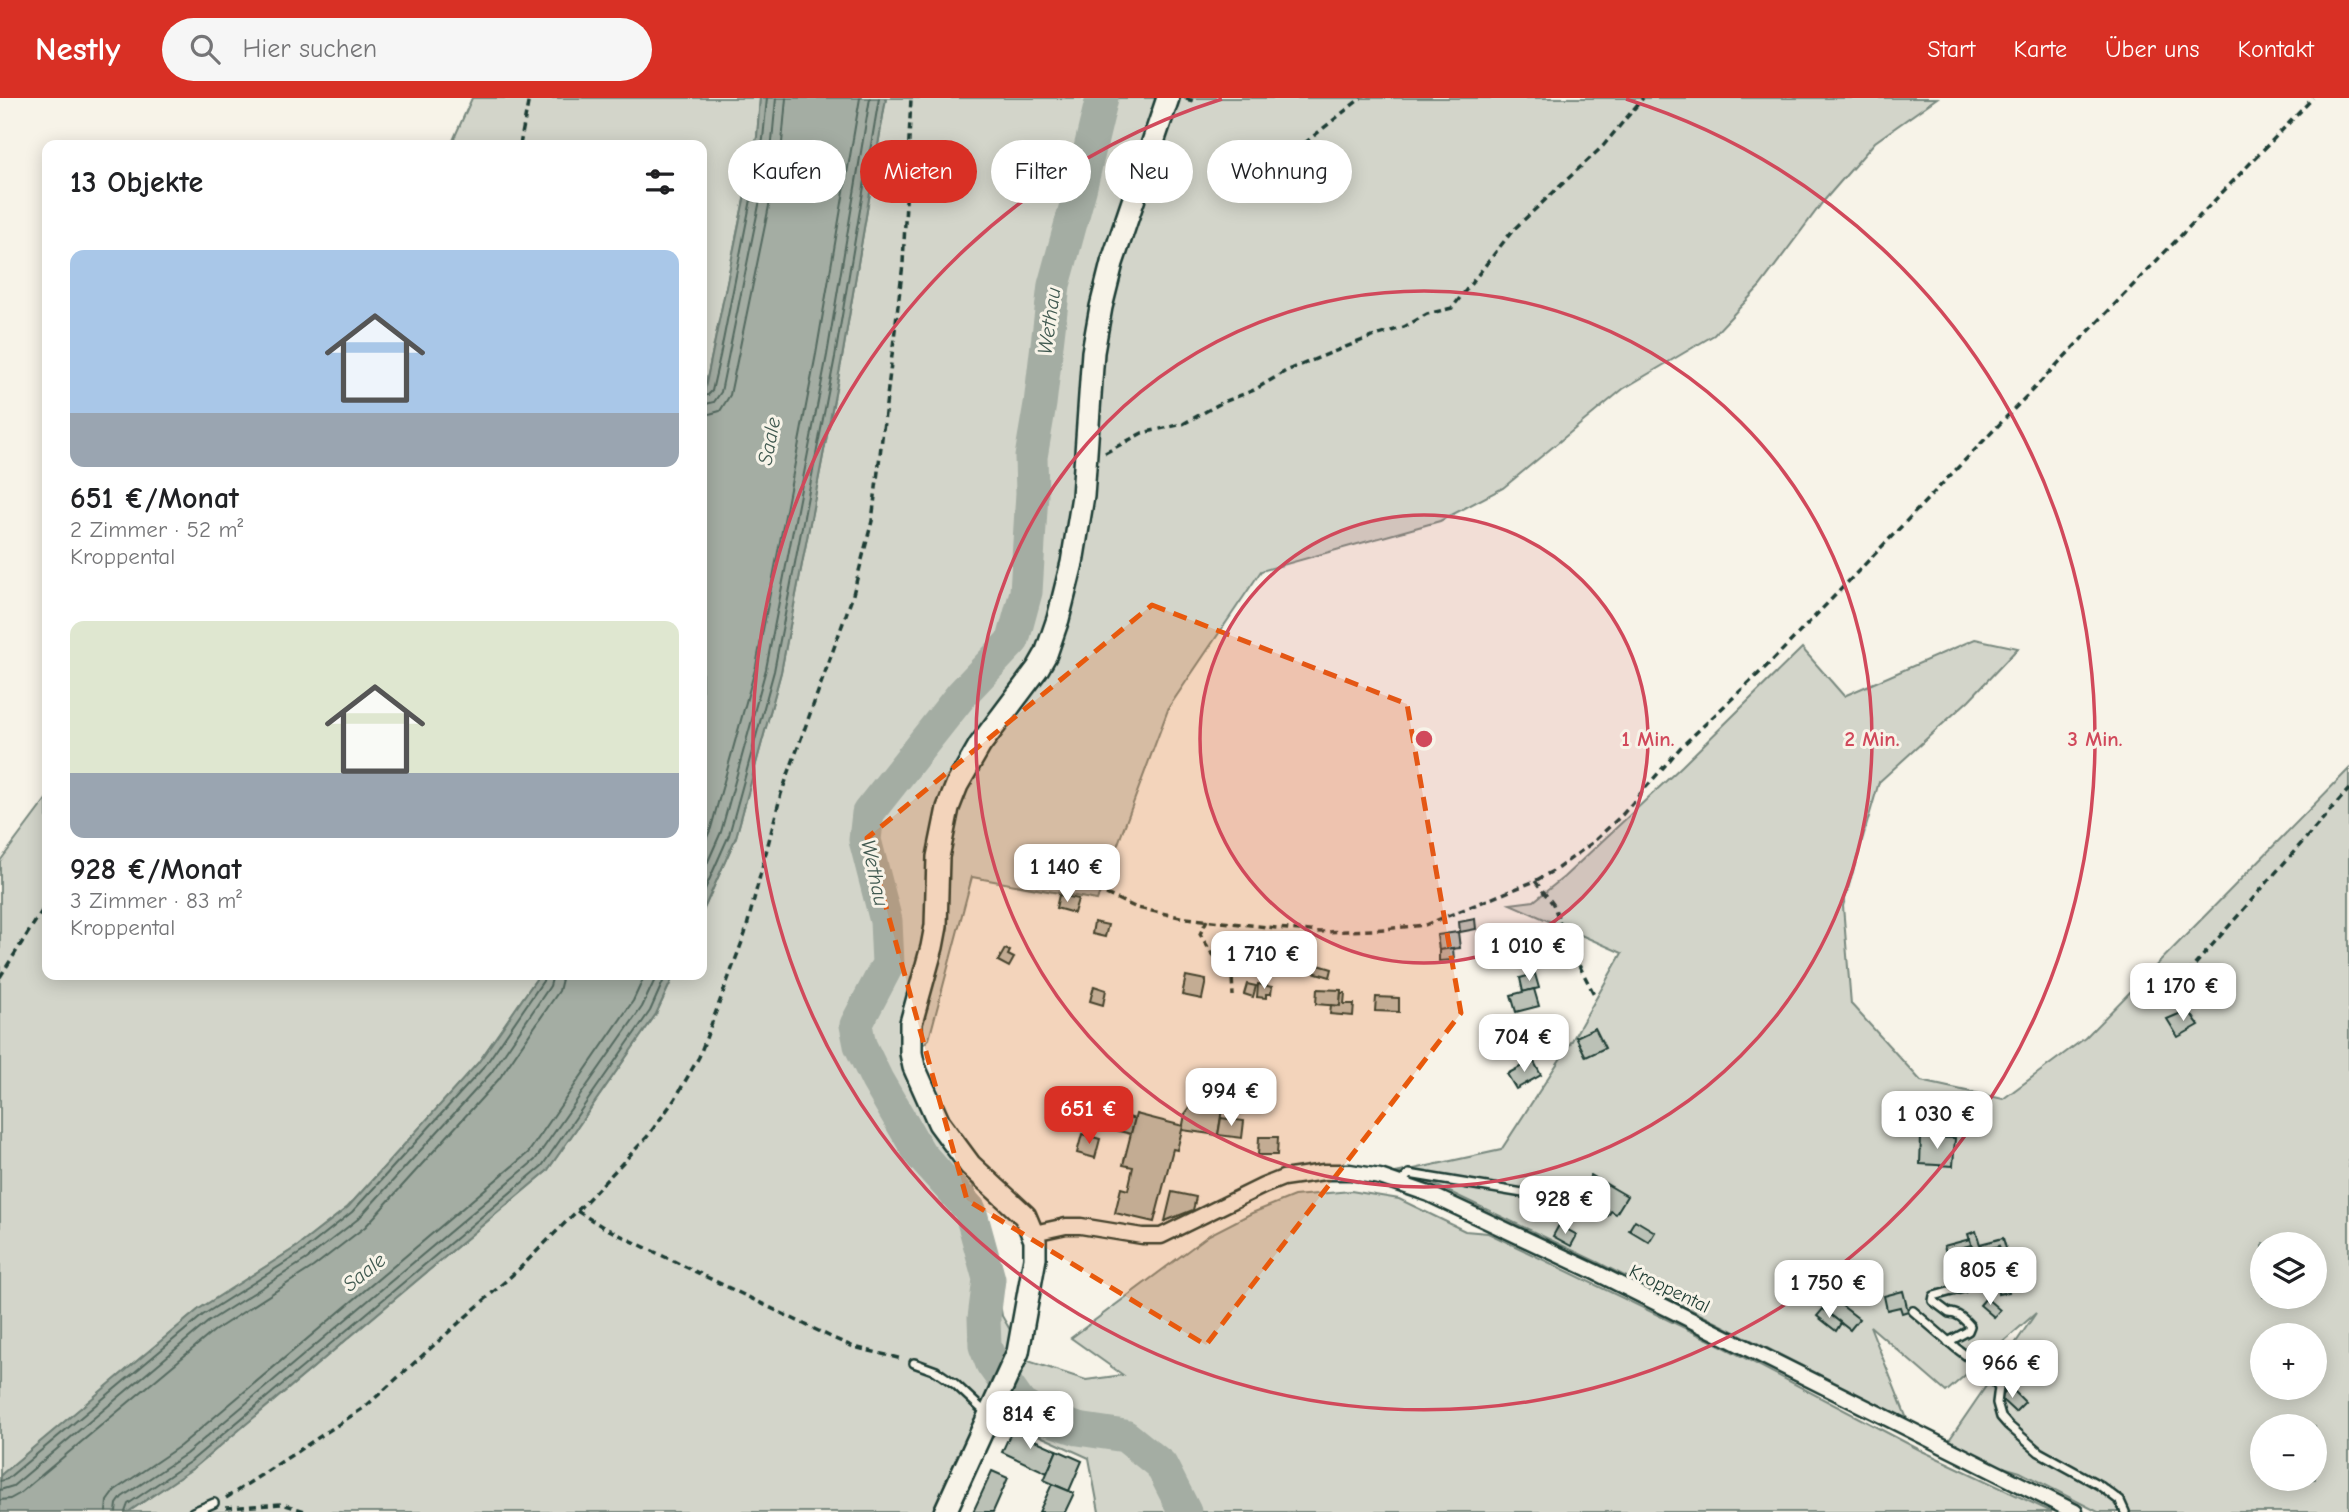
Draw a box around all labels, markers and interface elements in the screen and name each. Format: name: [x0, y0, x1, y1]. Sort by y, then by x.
search box: [162, 18, 652, 81]
text: Nestly: [35, 30, 120, 68]
icon: search: [186, 30, 224, 68]
text: Hier suchen: [242, 34, 377, 64]
text: Start: [1927, 35, 1975, 63]
text: Karte: [2013, 35, 2067, 63]
text: Über uns: [2105, 35, 2200, 63]
text: Kontakt: [2238, 35, 2314, 63]
chip: Kaufen: [728, 140, 846, 203]
chip: Mieten: [860, 140, 977, 203]
chip: Filter: [991, 140, 1091, 203]
chip: Neu: [1105, 140, 1193, 203]
chip: Wohnung: [1207, 140, 1352, 203]
icon: filters: [641, 163, 679, 201]
text: 13 Objekte: [70, 165, 203, 200]
water label: Wethau: [1032, 286, 1066, 356]
icon: home: [312, 295, 438, 421]
water label: Saale: [753, 415, 785, 467]
text: 651 €/Monat: [70, 481, 239, 516]
text: 2 Zimmer · 52 m²: [70, 516, 243, 543]
text: Kroppental: [70, 543, 175, 570]
icon: home: [312, 666, 438, 792]
centre of rings: [1412, 727, 1436, 751]
text: 1 Min.: [1622, 727, 1674, 751]
text: 2 Min.: [1844, 727, 1900, 751]
text: 3 Min.: [2067, 727, 2123, 751]
water label: Wethau: [856, 837, 894, 909]
pin: 1 140 €: [1002, 844, 1132, 904]
text: 928 €/Monat: [70, 852, 242, 887]
text: 1 140 €: [1030, 853, 1104, 880]
text: 3 Zimmer · 83 m²: [70, 887, 242, 914]
text: Kroppental: [70, 914, 175, 941]
pin: 1 010 €: [1464, 924, 1594, 983]
pin: 1 710 €: [1199, 932, 1329, 991]
text: 1 010 €: [1491, 932, 1567, 959]
text: 1 710 €: [1227, 940, 1301, 967]
pin: 1 170 €: [2118, 964, 2248, 1023]
text: 1 170 €: [2146, 972, 2220, 999]
pin: 704 €: [1475, 1014, 1573, 1074]
text: 704 €: [1495, 1023, 1553, 1050]
pin: 994 €: [1182, 1068, 1280, 1128]
text: 994 €: [1202, 1077, 1260, 1104]
pin: 651 €: [1040, 1086, 1138, 1146]
pin: 1 030 €: [1872, 1091, 2002, 1151]
text: 651 €: [1060, 1095, 1118, 1122]
text: 1 030 €: [1898, 1100, 1976, 1127]
pin: 928 €: [1516, 1176, 1614, 1236]
text: 928 €: [1535, 1185, 1595, 1212]
map controls: [2250, 1232, 2327, 1491]
button: layers: [2250, 1232, 2327, 1309]
water label: Saale: [338, 1247, 391, 1297]
pin: 805 €: [1941, 1248, 2039, 1307]
text: 805 €: [1959, 1256, 2021, 1283]
street label: Kroppental: [1626, 1260, 1713, 1318]
pin: 1 750 €: [1764, 1260, 1894, 1320]
text: 1 750 €: [1791, 1269, 1867, 1296]
button: +: [2250, 1323, 2327, 1400]
pin: 966 €: [1963, 1340, 2061, 1400]
text: 966 €: [1982, 1349, 2042, 1376]
pin: 814 €: [981, 1392, 1079, 1451]
text: 814 €: [1002, 1400, 1058, 1427]
button: −: [2250, 1414, 2327, 1491]

